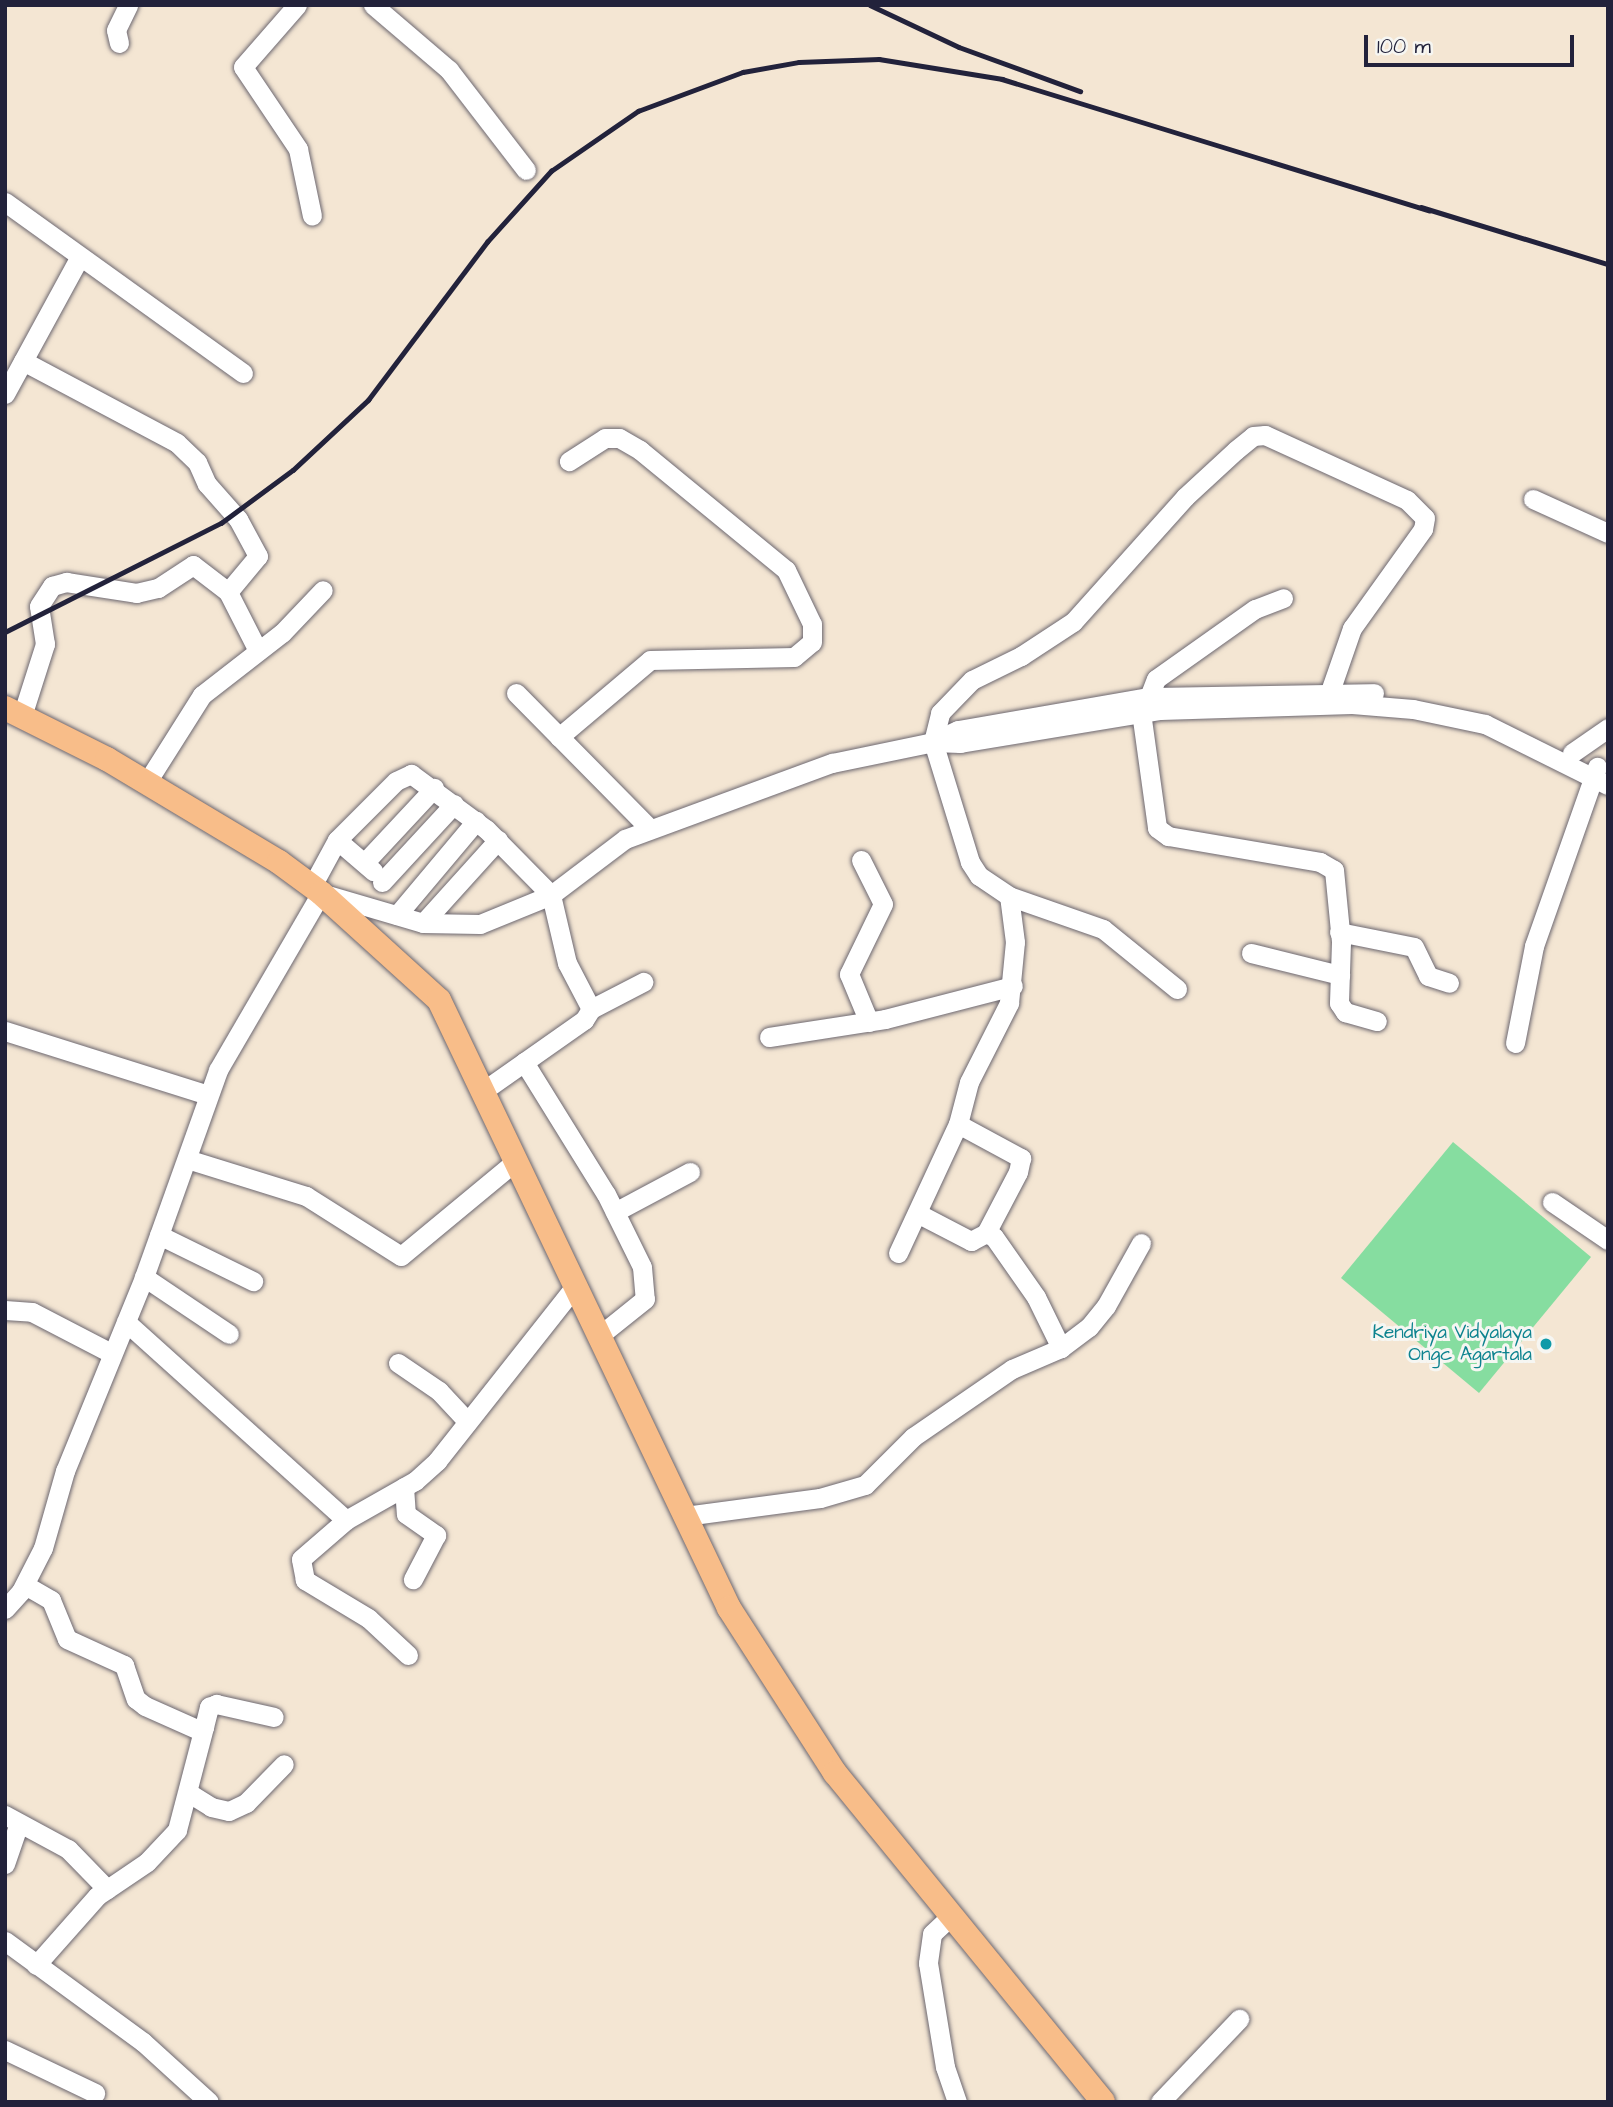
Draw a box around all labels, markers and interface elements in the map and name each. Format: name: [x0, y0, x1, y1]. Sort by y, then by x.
scale bar: [1368, 21, 1578, 65]
text: 100 m: [1377, 32, 1431, 61]
place label: Kendriya Vidyalaya Ongc Agartala: [1373, 1322, 1532, 1366]
marker: Kendriya Vidyalaya Ongc Agartala: [1538, 1336, 1554, 1352]

